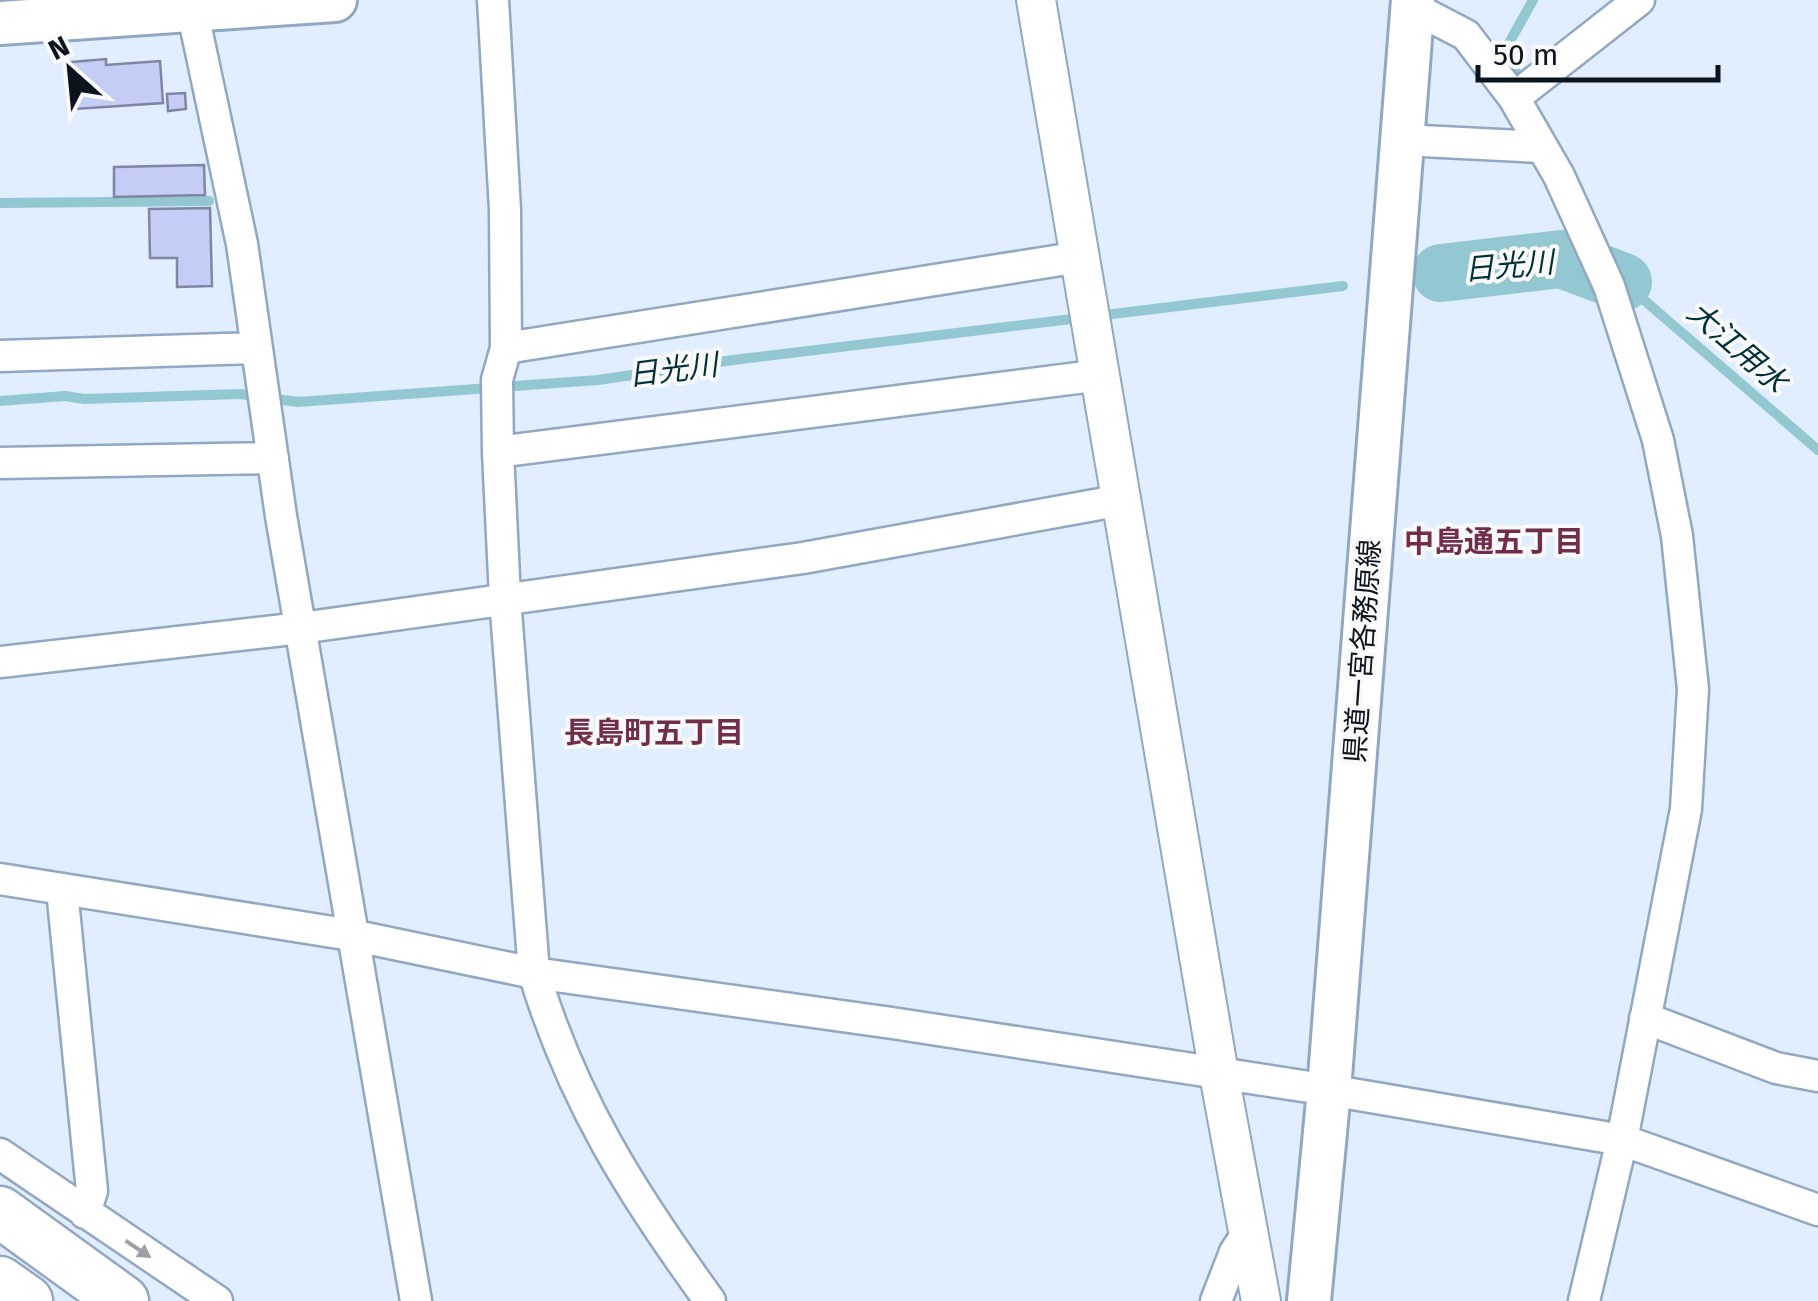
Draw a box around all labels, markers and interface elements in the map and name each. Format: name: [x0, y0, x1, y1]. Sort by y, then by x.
north arrow: [20, 20, 120, 120]
scale bar: [1478, 20, 1718, 82]
text: N: [43, 29, 75, 67]
text: 50 m: [1493, 37, 1558, 73]
water label: 日光川: [1463, 244, 1558, 288]
water label: 大江用水: [1680, 294, 1796, 402]
water label: 日光川: [626, 346, 723, 393]
district label: 中島通五丁目: [1404, 524, 1584, 560]
street label: 県道一宮各務原線: [1338, 538, 1387, 764]
district label: 長島町五丁目: [564, 715, 744, 751]
one-way arrow: [125, 1239, 152, 1257]

